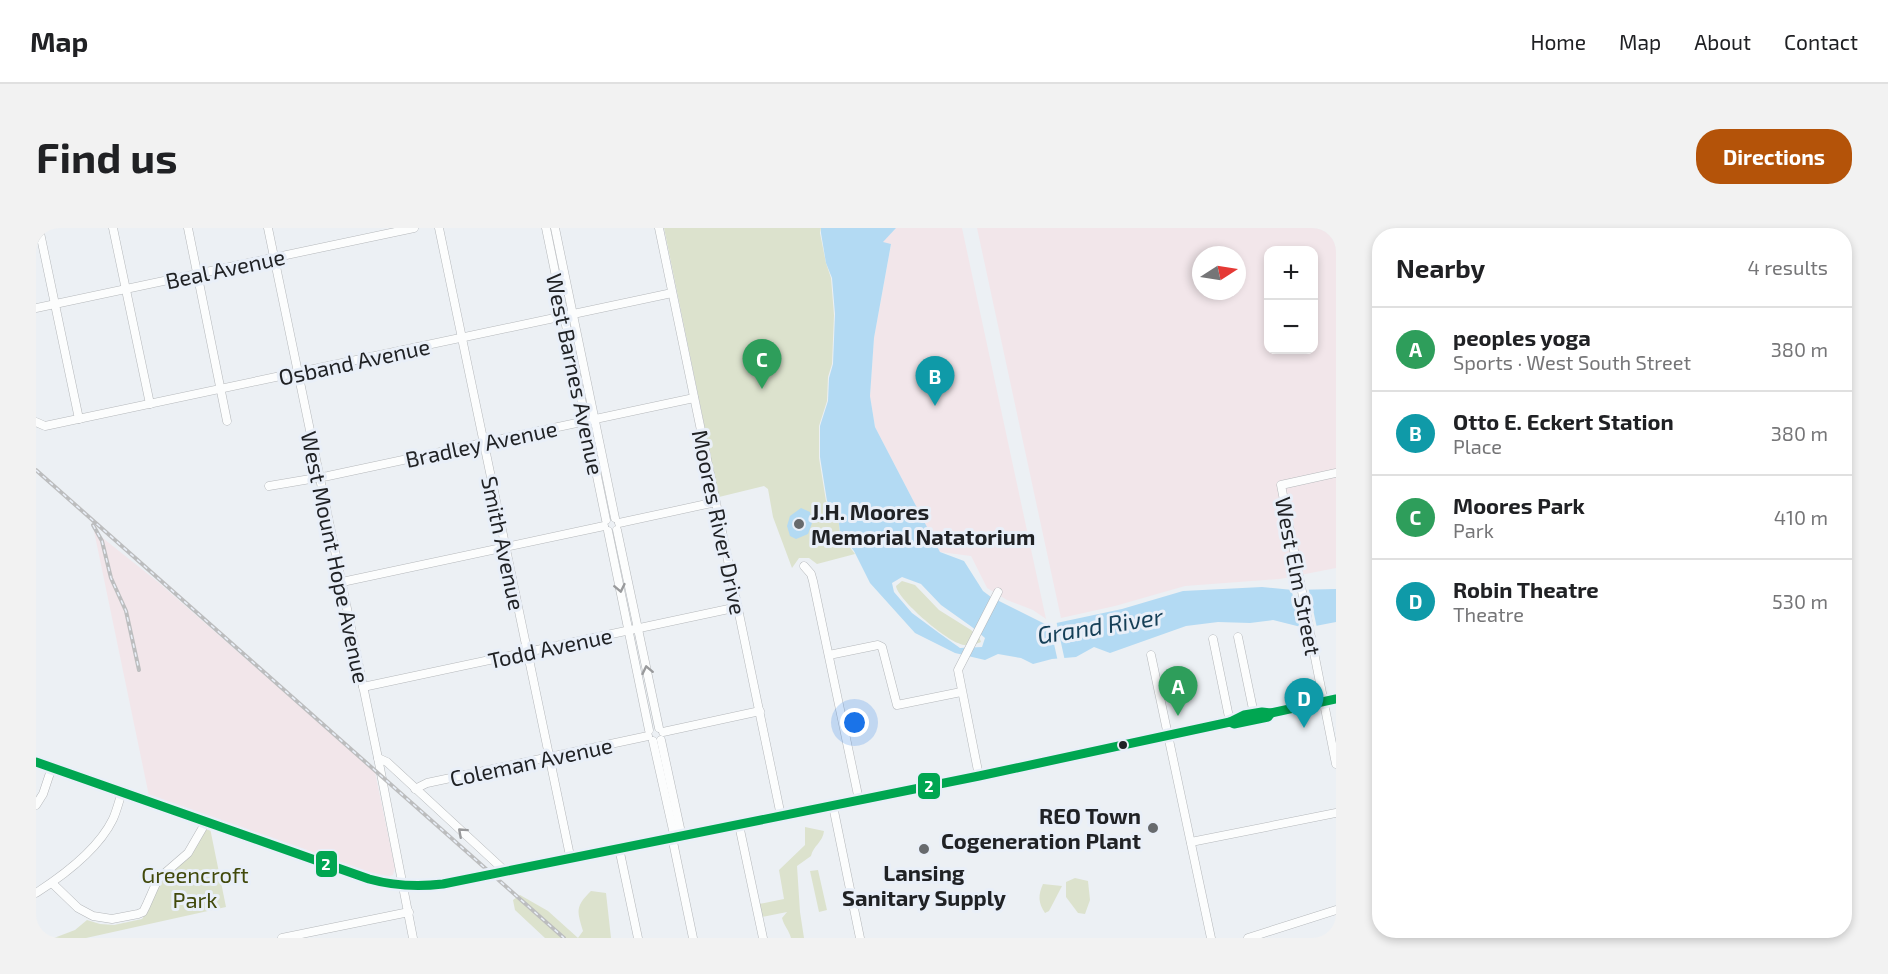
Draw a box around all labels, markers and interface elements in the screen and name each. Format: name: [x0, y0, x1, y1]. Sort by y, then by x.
text: Map: [30, 24, 88, 58]
text: Home: [1530, 29, 1586, 54]
text: Map: [1619, 29, 1661, 54]
text: About: [1694, 29, 1751, 54]
text: Contact: [1784, 29, 1858, 54]
button: Directions: [1696, 129, 1852, 184]
text: Find us: [36, 131, 178, 181]
street label: Beal Avenue: [163, 243, 287, 293]
north arrow: [1192, 246, 1246, 300]
map controls: [1264, 246, 1318, 354]
button: +: [1264, 246, 1318, 300]
text: Nearby: [1396, 252, 1485, 283]
text: 4 results: [1748, 255, 1828, 279]
street label: West Barnes Avenue: [542, 271, 610, 477]
button: −: [1264, 300, 1318, 354]
text: peoples yoga: [1453, 324, 1591, 350]
street label: Osband Avenue: [276, 332, 432, 390]
text: A: [1409, 337, 1422, 361]
text: 380 m: [1771, 337, 1828, 361]
pin: C: [742, 340, 782, 389]
text: Sports · West South Street: [1453, 350, 1691, 374]
pin: B: [916, 356, 954, 406]
text: Otto E. Eckert Station: [1453, 408, 1674, 434]
street label: Bradley Avenue: [403, 414, 559, 472]
text: B: [1409, 421, 1422, 445]
text: 380 m: [1771, 421, 1828, 445]
street label: Moores River Drive: [688, 427, 752, 617]
street label: West Mount Hope Avenue: [297, 429, 375, 685]
text: Place: [1453, 434, 1502, 458]
street label: Smith Avenue: [477, 474, 531, 612]
text: Moores Park: [1453, 492, 1585, 518]
street label: West Elm Street: [1271, 495, 1327, 657]
place label: J.H. Moores Memorial Natatorium: [811, 498, 1035, 549]
text: C: [1410, 505, 1421, 529]
text: 410 m: [1774, 505, 1828, 529]
marker: J.H. Moores Memorial Natatorium: [792, 517, 806, 531]
text: Park: [1453, 518, 1494, 542]
text: Robin Theatre: [1453, 576, 1599, 602]
one-way arrow: [613, 583, 626, 593]
text: D: [1409, 589, 1422, 613]
text: 530 m: [1772, 589, 1828, 613]
water label: Grand River: [1035, 601, 1165, 649]
text: Theatre: [1453, 602, 1524, 626]
street label: Todd Avenue: [486, 621, 614, 673]
one-way arrow: [641, 666, 654, 676]
pin: A: [1158, 666, 1198, 716]
pin: D: [1284, 678, 1324, 728]
your location: [840, 708, 869, 737]
street label: Coleman Avenue: [447, 731, 615, 791]
unlabelled marker: [1117, 739, 1129, 751]
line badge: 2: [917, 772, 941, 800]
text: 2: [924, 776, 934, 795]
place label: REO Town Cogeneration Plant: [941, 802, 1141, 853]
marker: REO Town Cogeneration Plant: [1146, 821, 1160, 835]
one-way arrow: [458, 828, 469, 839]
marker: Lansing Sanitary Supply: [917, 842, 931, 856]
line badge: 2: [315, 850, 338, 878]
text: 2: [321, 854, 331, 873]
place label: Lansing Sanitary Supply: [842, 859, 1006, 911]
park label: Greencroft Park: [141, 861, 249, 912]

